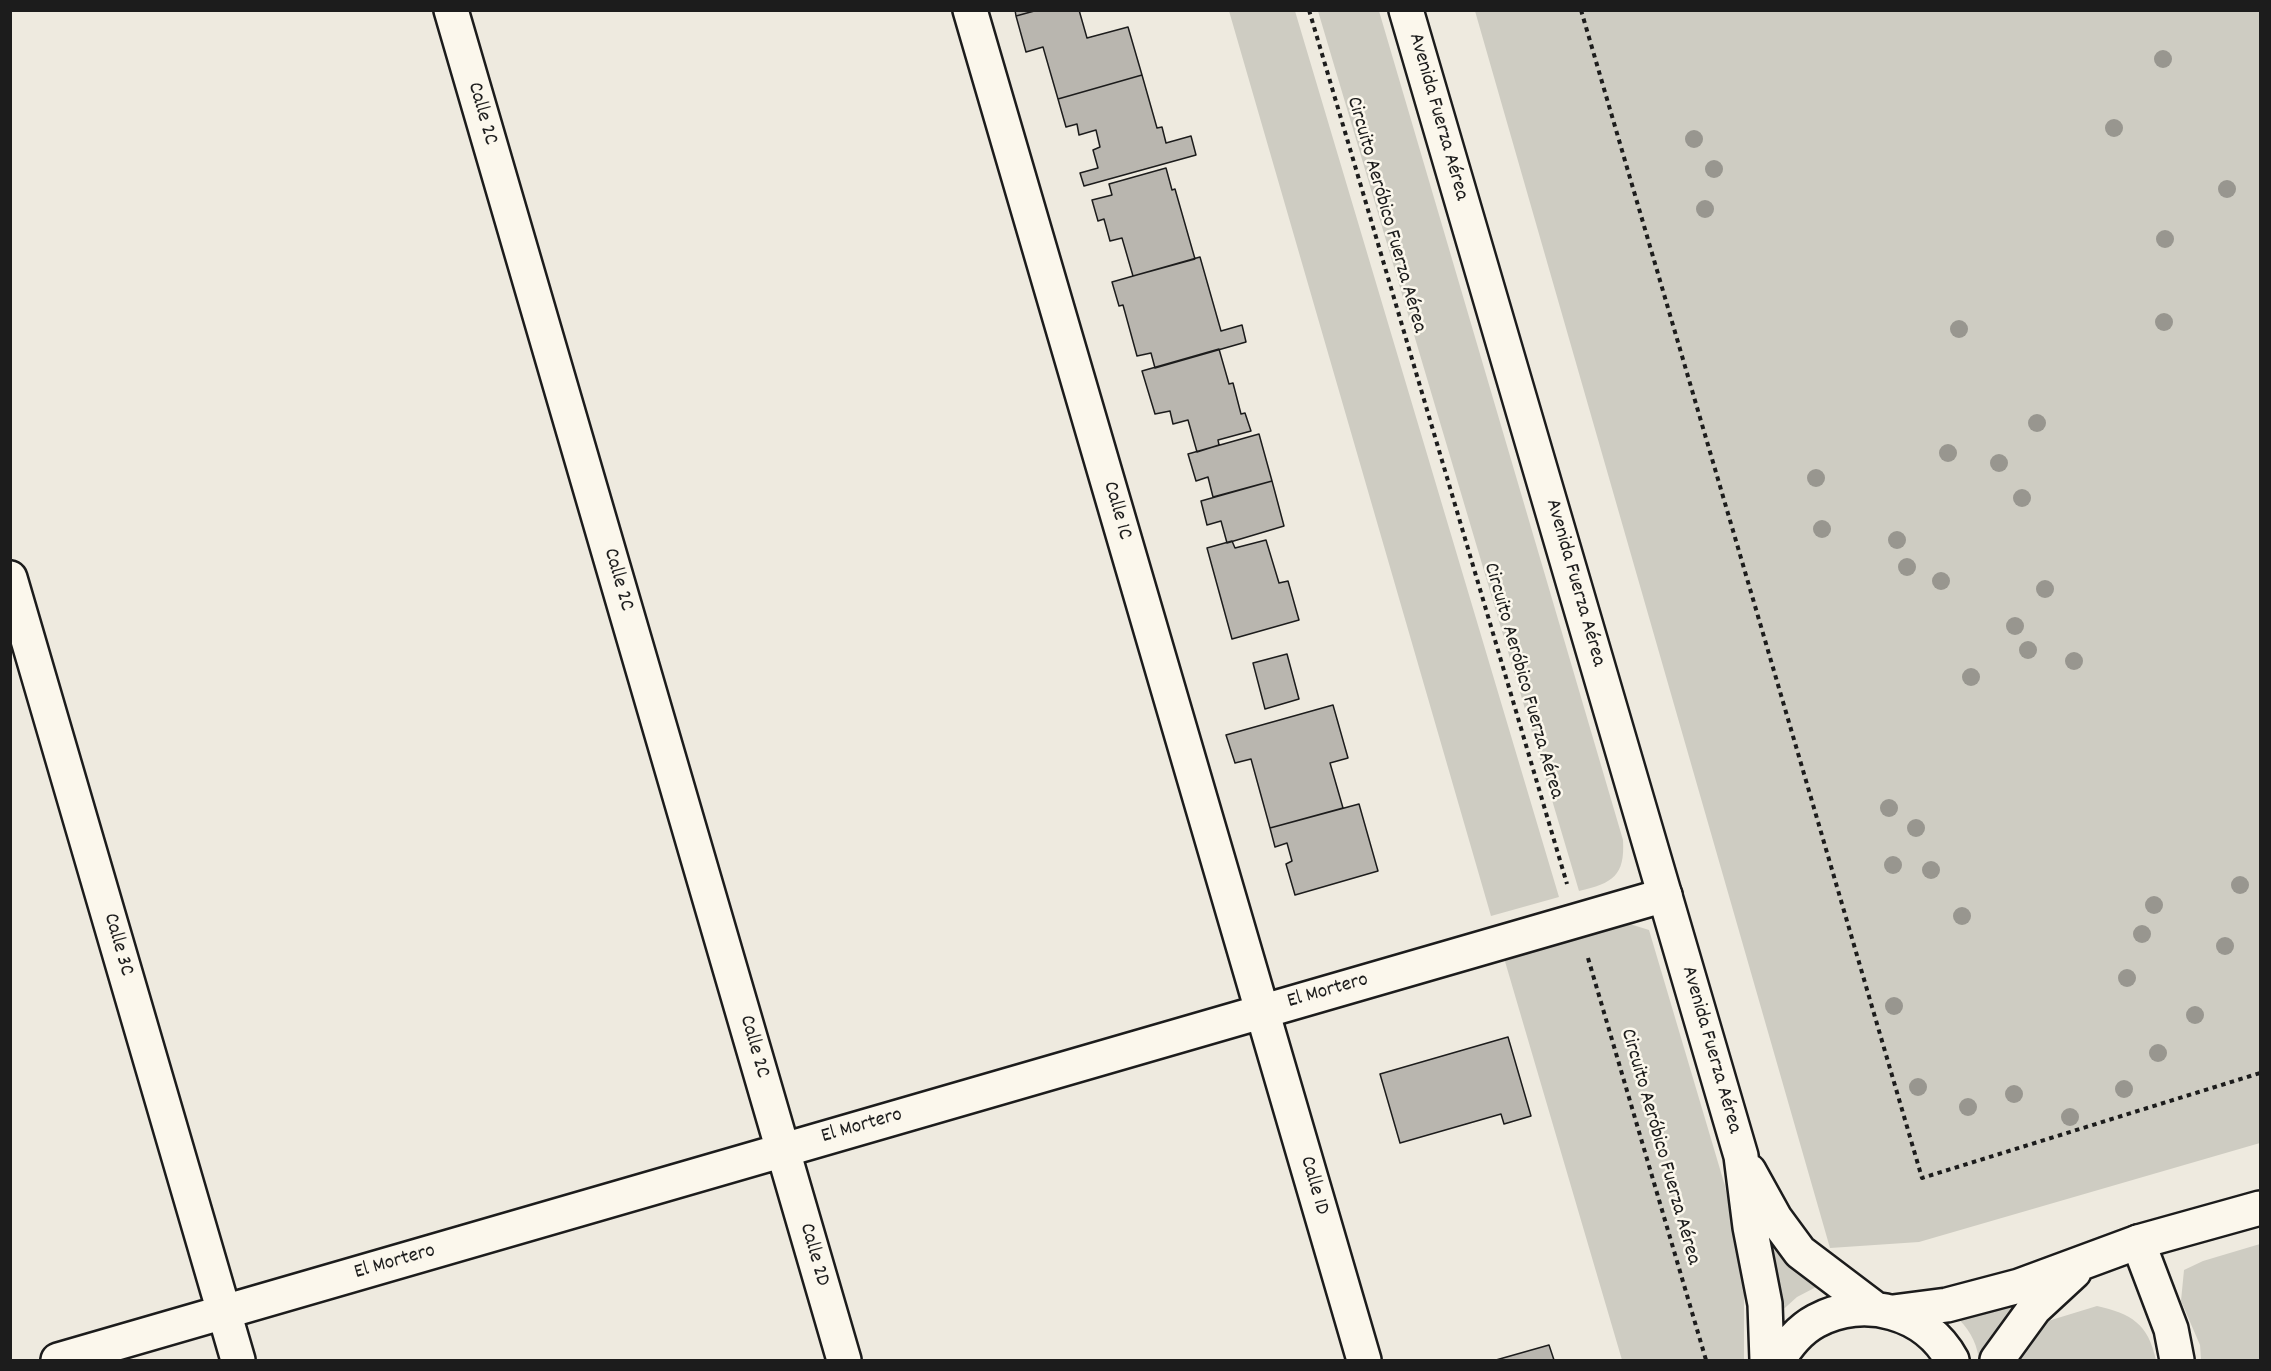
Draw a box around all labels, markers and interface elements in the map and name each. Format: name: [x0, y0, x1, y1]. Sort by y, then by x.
street label: Avenida Fuerza Aérea: [1401, 30, 1473, 204]
street label: Calle 2C: [460, 80, 502, 148]
street label: Circuito Aeróbico Fuerza Aérea: [1339, 94, 1431, 336]
street label: Calle 1C: [1096, 479, 1136, 543]
street label: Avenida Fuerza Aérea: [1538, 496, 1610, 670]
street label: Calle 2C: [596, 546, 638, 614]
street label: Circuito Aeróbico Fuerza Aérea: [1476, 560, 1568, 802]
street label: Calle 3C: [96, 911, 138, 979]
street label: Avenida Fuerza Aérea: [1674, 963, 1746, 1137]
street label: El Mortero: [1285, 968, 1371, 1016]
street label: Calle 2C: [732, 1013, 774, 1081]
street label: Circuito Aeróbico Fuerza Aérea: [1613, 1026, 1705, 1268]
street label: El Mortero: [819, 1103, 905, 1151]
street label: Calle 1D: [1293, 1154, 1333, 1218]
street label: Calle 2D: [792, 1221, 834, 1289]
street label: El Mortero: [352, 1239, 438, 1287]

